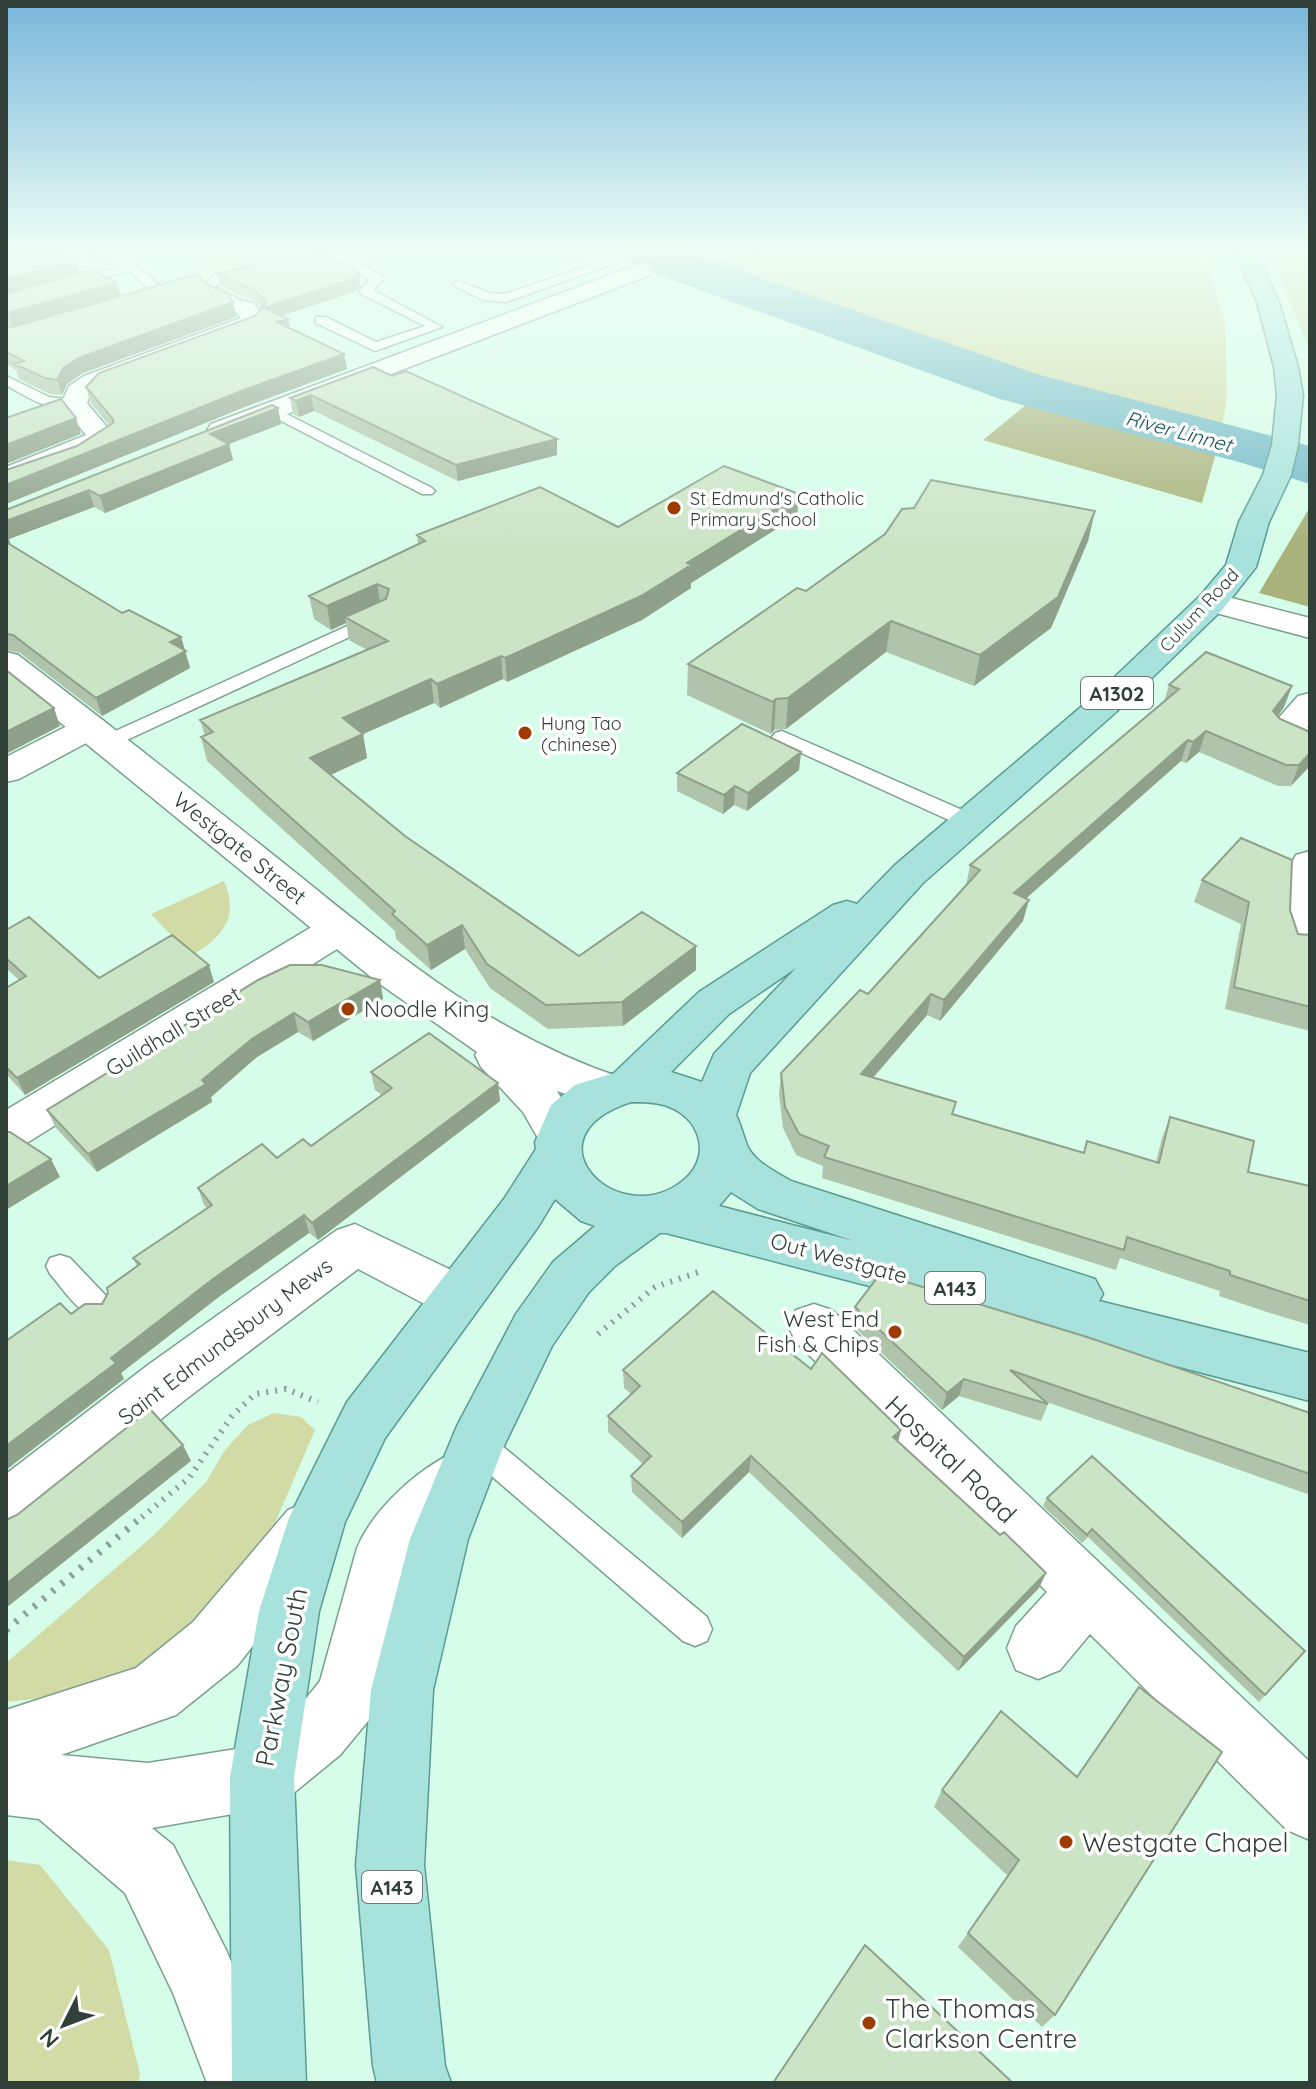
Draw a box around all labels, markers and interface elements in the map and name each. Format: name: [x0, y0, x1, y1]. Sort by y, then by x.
water label: River Linnet: [1123, 405, 1237, 458]
place label: St Edmund's Catholic Primary School: [690, 487, 864, 531]
marker: St Edmund's Catholic Primary School: [665, 499, 683, 517]
street label: Cullum Road: [1154, 563, 1244, 657]
road number: A1302: [1081, 677, 1153, 709]
place label: Hung Tao (chinese): [541, 712, 622, 756]
marker: Hung Tao (chinese): [516, 724, 534, 742]
street label: Westgate Street: [168, 786, 312, 910]
street label: Guildhall Street: [100, 980, 246, 1082]
place label: Noodle King: [364, 995, 489, 1023]
marker: Noodle King: [339, 1000, 357, 1018]
street label: Out Westgate: [767, 1226, 911, 1290]
street label: Saint Edmundsbury Mews: [112, 1251, 338, 1431]
road number: A143: [925, 1272, 985, 1304]
place label: West End Fish & Chips: [757, 1305, 879, 1358]
marker: West End Fish & Chips: [886, 1323, 904, 1341]
street label: Hospital Road: [878, 1388, 1024, 1530]
street label: Parkway South: [248, 1585, 314, 1769]
place label: Westgate Chapel: [1082, 1826, 1289, 1859]
marker: Westgate Chapel: [1057, 1833, 1075, 1851]
road number: A143: [362, 1871, 422, 1903]
north arrow: [24, 1985, 104, 2065]
place label: The Thomas Clarkson Centre: [885, 1992, 1077, 2055]
marker: The Thomas Clarkson Centre: [860, 2014, 878, 2032]
text: N: [33, 2023, 65, 2054]

